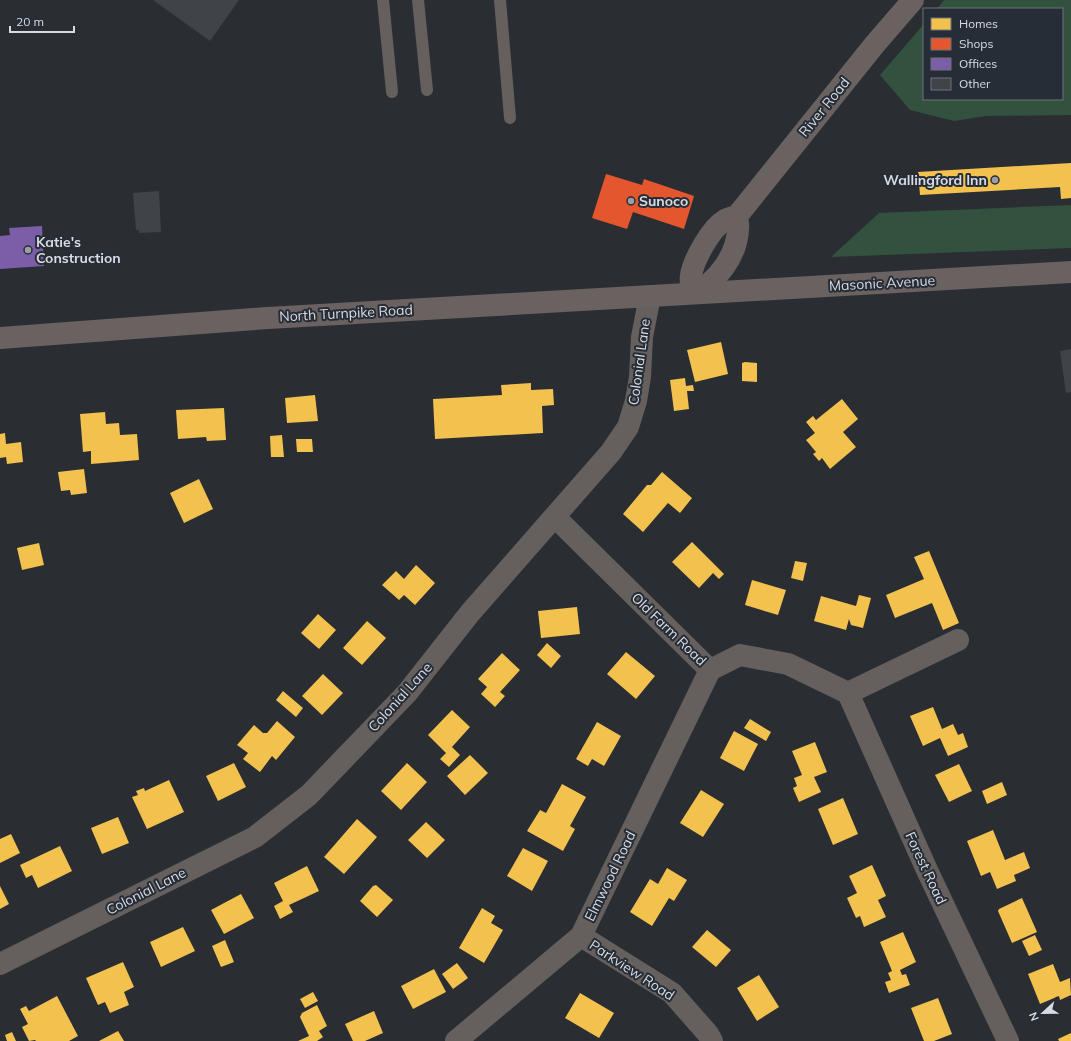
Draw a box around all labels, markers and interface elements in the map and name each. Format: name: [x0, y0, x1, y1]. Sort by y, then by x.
scale bar: [10, 8, 74, 34]
legend: [923, 8, 1063, 100]
text: 20 m: [16, 14, 44, 29]
text: Homes: [959, 16, 998, 31]
text: Shops: [959, 36, 994, 51]
text: Offices: [959, 56, 997, 71]
street label: River Road: [795, 74, 853, 140]
text: Other: [959, 76, 991, 91]
place label: Wallingford Inn: [883, 171, 987, 189]
marker: Wallingford Inn: [990, 175, 1000, 185]
place label: Sunoco: [639, 192, 688, 210]
marker: Sunoco: [626, 196, 636, 206]
place label: Katie's Construction: [36, 233, 121, 267]
marker: Katie's Construction: [23, 245, 33, 255]
street label: Masonic Avenue: [828, 271, 936, 295]
street label: North Turnpike Road: [279, 301, 413, 325]
street label: Colonial Lane: [624, 318, 654, 406]
street label: Old Farm Road: [628, 589, 710, 669]
street label: Colonial Lane: [364, 659, 436, 735]
street label: Elmwood Road: [580, 828, 640, 924]
street label: Forest Road: [901, 829, 951, 907]
street label: Colonial Lane: [103, 863, 189, 919]
street label: Parkview Road: [586, 936, 678, 1004]
north arrow: [1023, 993, 1063, 1033]
text: N: [1026, 1010, 1042, 1023]

